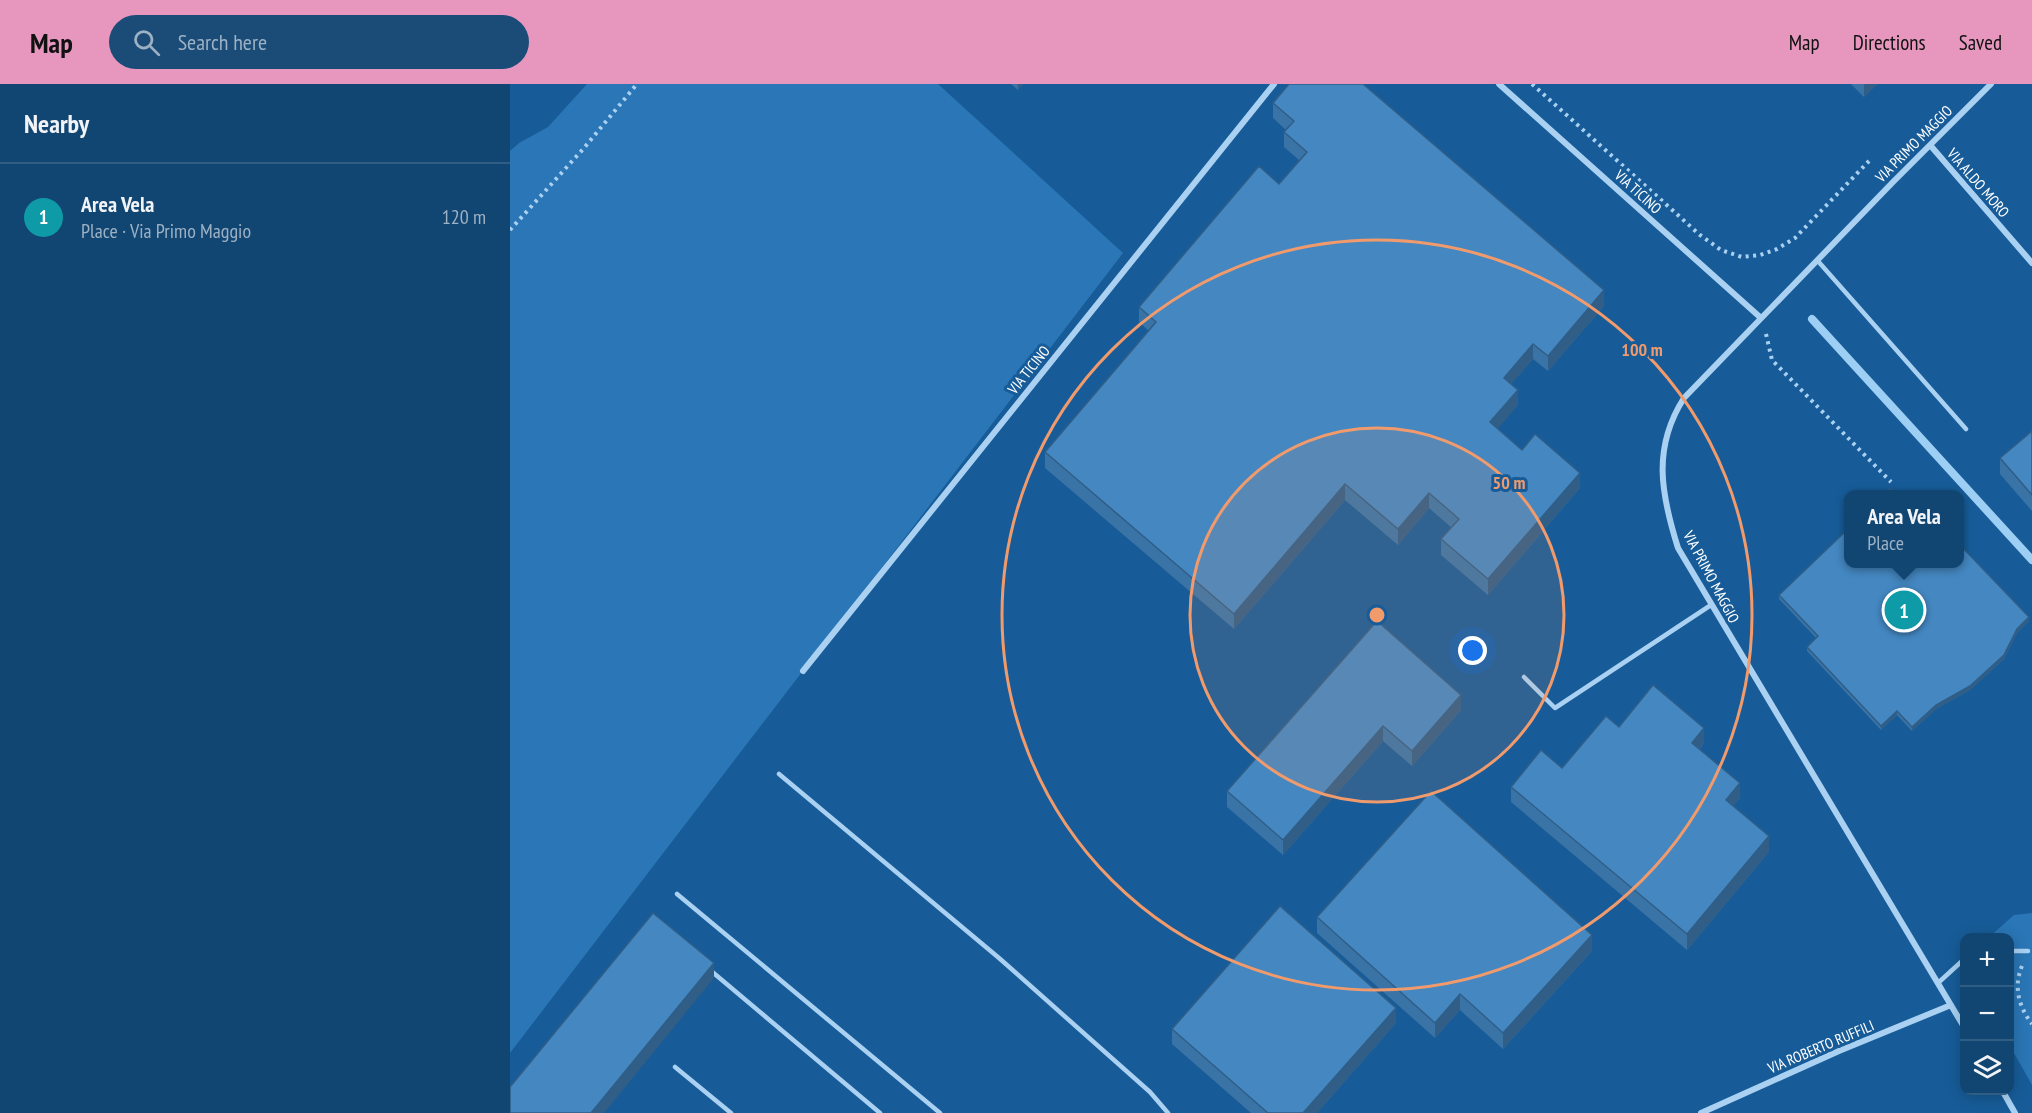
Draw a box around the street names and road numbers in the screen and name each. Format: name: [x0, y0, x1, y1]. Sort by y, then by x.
street label: VIA PRIMO MAGGIO: [1870, 101, 1956, 187]
street label: VIA ALDO MORO: [1943, 144, 2014, 221]
street label: VIA TICINO: [1610, 165, 1666, 218]
street label: VIA TICINO: [1003, 342, 1054, 398]
street label: VIA PRIMO MAGGIO: [1679, 527, 1744, 626]
street label: VIA ROBERTO RUFFILI: [1764, 1016, 1877, 1078]

